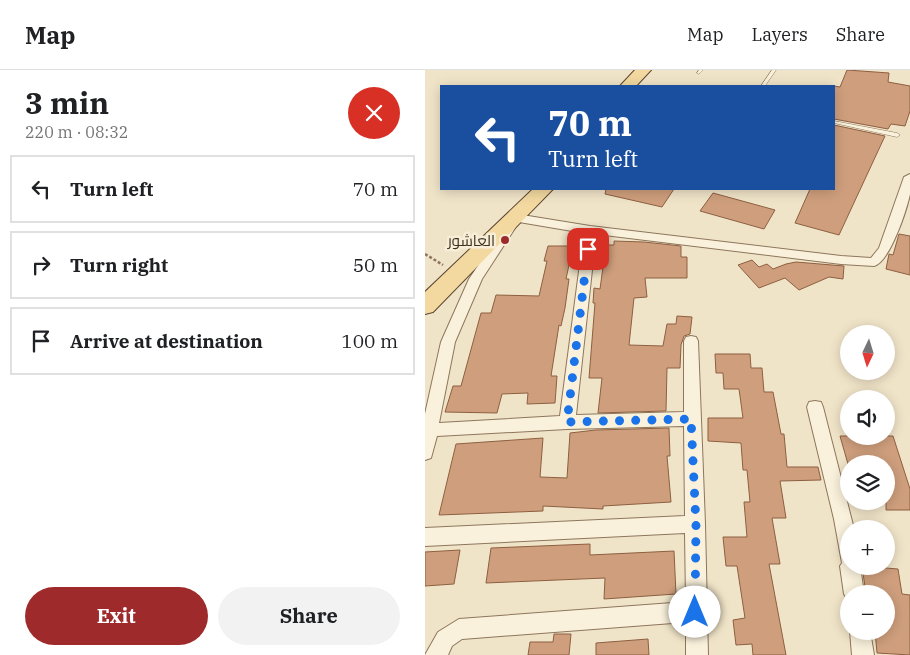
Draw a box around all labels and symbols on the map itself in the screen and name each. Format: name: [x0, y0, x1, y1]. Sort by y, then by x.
pin: [567, 228, 609, 270]
place label: العاشور: [447, 231, 495, 250]
marker: العاشور: [499, 234, 511, 246]
north arrow: [840, 325, 895, 380]
position arrow: [668, 585, 720, 637]

